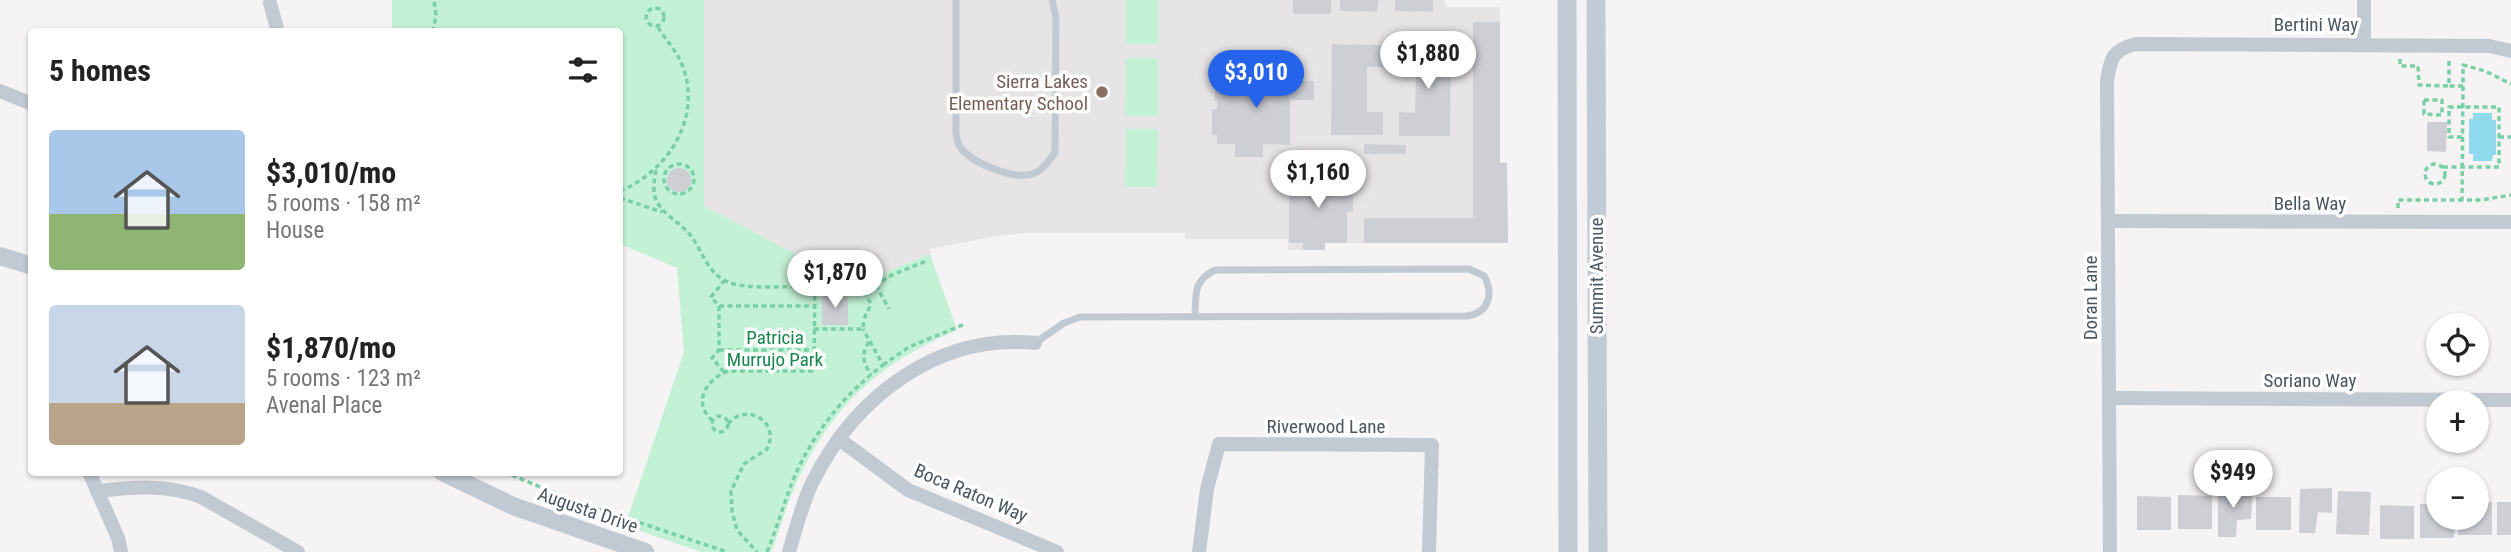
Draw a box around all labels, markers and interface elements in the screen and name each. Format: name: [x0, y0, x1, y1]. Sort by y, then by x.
street label: Bertini Way: [2274, 13, 2358, 36]
pin: $1,880: [1371, 32, 1485, 91]
text: $1,880: [1396, 40, 1460, 67]
pin: $3,010: [1199, 50, 1313, 110]
icon: filters: [564, 51, 602, 89]
text: 5 homes: [49, 53, 151, 88]
text: $3,010: [1224, 59, 1288, 86]
place label: Sierra Lakes Elementary School: [949, 70, 1088, 115]
marker: Sierra Lakes Elementary School: [1094, 84, 1110, 100]
pin: $1,160: [1261, 150, 1375, 210]
text: $3,010/mo: [266, 155, 396, 190]
icon: home: [105, 158, 189, 242]
text: $1,160: [1286, 159, 1350, 186]
text: 5 rooms · 158 m²: [266, 190, 421, 217]
street label: Bella Way: [2274, 192, 2346, 215]
text: House: [266, 217, 324, 244]
street label: Summit Avenue: [1585, 218, 1608, 334]
pin: $1,870: [778, 250, 892, 310]
street label: Doran Lane: [2079, 256, 2102, 340]
text: $1,870: [803, 259, 867, 286]
map controls: [2426, 313, 2489, 530]
button: locate: [2426, 313, 2489, 376]
park label: Patricia Murrujo Park: [727, 326, 824, 371]
text: $1,870/mo: [266, 330, 396, 365]
icon: home: [105, 333, 189, 417]
text: 5 rooms · 123 m²: [266, 365, 421, 392]
street label: Soriano Way: [2264, 369, 2356, 392]
button: +: [2426, 390, 2489, 453]
text: Avenal Place: [266, 392, 382, 419]
street label: Riverwood Lane: [1267, 415, 1385, 438]
pin: $949: [2192, 450, 2274, 510]
street label: Boca Raton Way: [911, 459, 1031, 527]
text: $949: [2210, 459, 2256, 486]
button: −: [2426, 467, 2489, 530]
street label: Augusta Drive: [535, 482, 641, 538]

